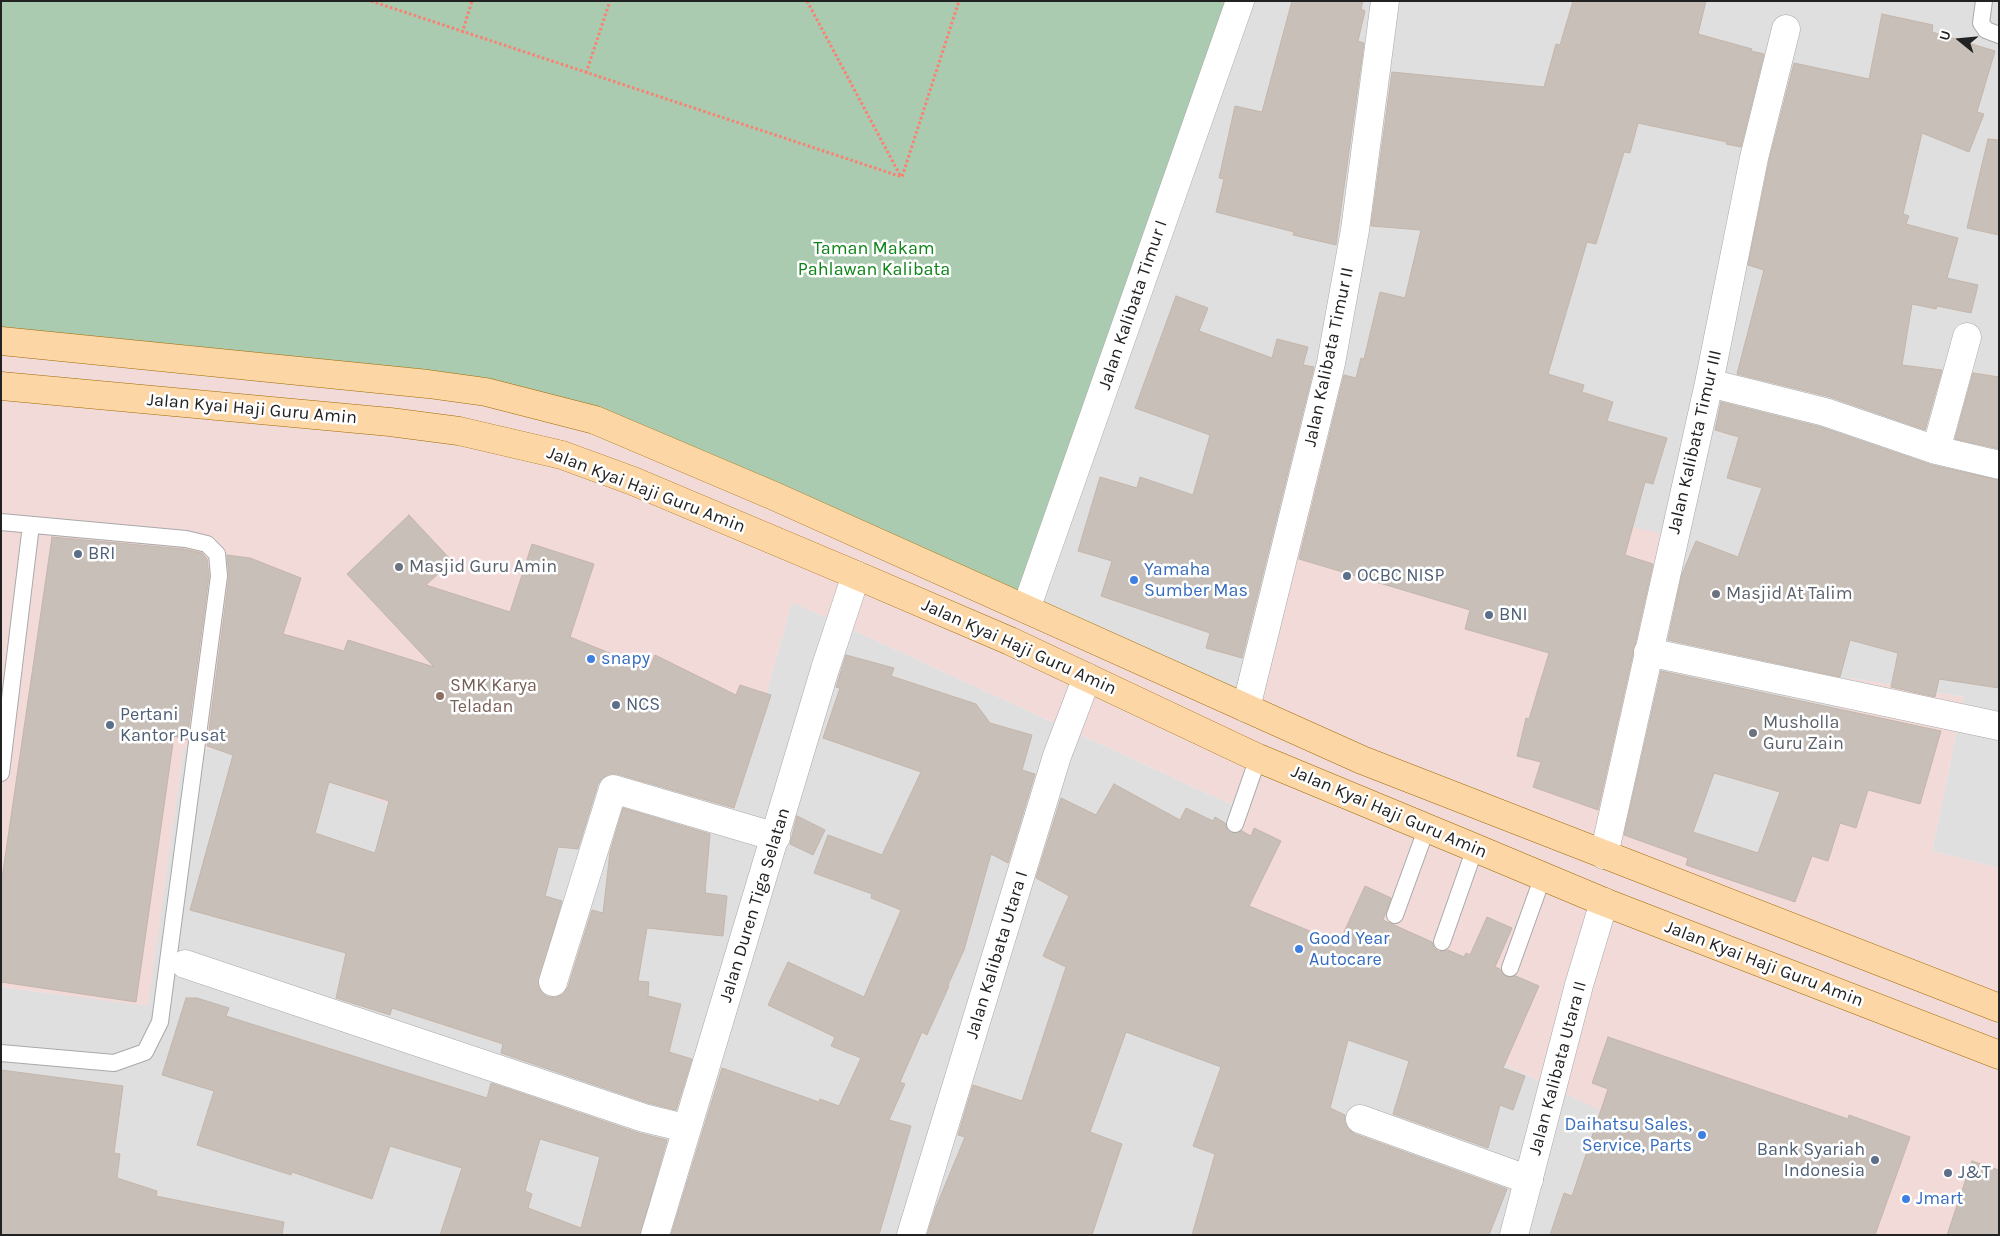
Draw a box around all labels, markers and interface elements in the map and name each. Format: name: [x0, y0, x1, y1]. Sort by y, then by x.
north arrow: [1935, 15, 1985, 65]
text: U: [1936, 28, 1955, 43]
street label: Jalan Kalibata Timur I: [1094, 217, 1172, 393]
park label: Taman Makam Pahlawan Kalibata: [798, 238, 950, 280]
street label: Jalan Kalibata Timur II: [1299, 265, 1359, 449]
street label: Jalan Kalibata Timur III: [1663, 348, 1727, 536]
street label: Jalan Kyai Haji Guru Amin: [146, 389, 358, 429]
street label: Jalan Kyai Haji Guru Amin: [544, 442, 748, 538]
place label: BRI: [88, 543, 115, 565]
marker: BRI: [72, 548, 84, 560]
place label: Masjid Guru Amin: [409, 556, 557, 578]
place label: Yamaha Sumber Mas: [1144, 559, 1248, 602]
marker: Masjid Guru Amin: [393, 561, 405, 573]
place label: OCBC NISP: [1357, 565, 1444, 587]
marker: OCBC NISP: [1341, 570, 1353, 582]
marker: Yamaha Sumber Mas: [1128, 574, 1140, 586]
place label: Masjid At Talim: [1726, 583, 1853, 605]
marker: Masjid At Talim: [1710, 588, 1722, 600]
street label: Jalan Kyai Haji Guru Amin: [918, 594, 1120, 700]
place label: BNI: [1499, 604, 1528, 626]
marker: BNI: [1483, 609, 1495, 621]
place label: snapy: [601, 648, 650, 670]
marker: snapy: [585, 653, 597, 665]
place label: SMK Karya Teladan: [450, 675, 537, 718]
marker: SMK Karya Teladan: [434, 690, 446, 702]
place label: NCS: [626, 694, 660, 716]
marker: NCS: [610, 699, 622, 711]
place label: Pertani Kantor Pusat: [120, 704, 226, 746]
place label: Musholla Guru Zain: [1763, 712, 1844, 754]
marker: Pertani Kantor Pusat: [104, 719, 116, 731]
marker: Musholla Guru Zain: [1747, 727, 1759, 739]
street label: Jalan Kyai Haji Guru Amin: [1288, 761, 1490, 863]
street label: Jalan Duren Tiga Selatan: [715, 805, 795, 1005]
street label: Jalan Kalibata Utara I: [961, 869, 1033, 1041]
street label: Jalan Kyai Haji Guru Amin: [1662, 916, 1866, 1012]
place label: Good Year Autocare: [1309, 928, 1390, 971]
marker: Good Year Autocare: [1293, 943, 1305, 955]
street label: Jalan Kalibata Utara II: [1524, 979, 1592, 1157]
place label: Daihatsu Sales, Service, Parts: [1564, 1114, 1692, 1156]
marker: Daihatsu Sales, Service, Parts: [1696, 1129, 1708, 1141]
place label: Bank Syariah Indonesia: [1757, 1139, 1865, 1182]
marker: Bank Syariah Indonesia: [1869, 1154, 1881, 1166]
place label: J&T: [1958, 1162, 1991, 1184]
marker: J&T: [1942, 1167, 1954, 1179]
place label: Jmart: [1916, 1188, 1963, 1210]
marker: Jmart: [1900, 1193, 1912, 1205]

